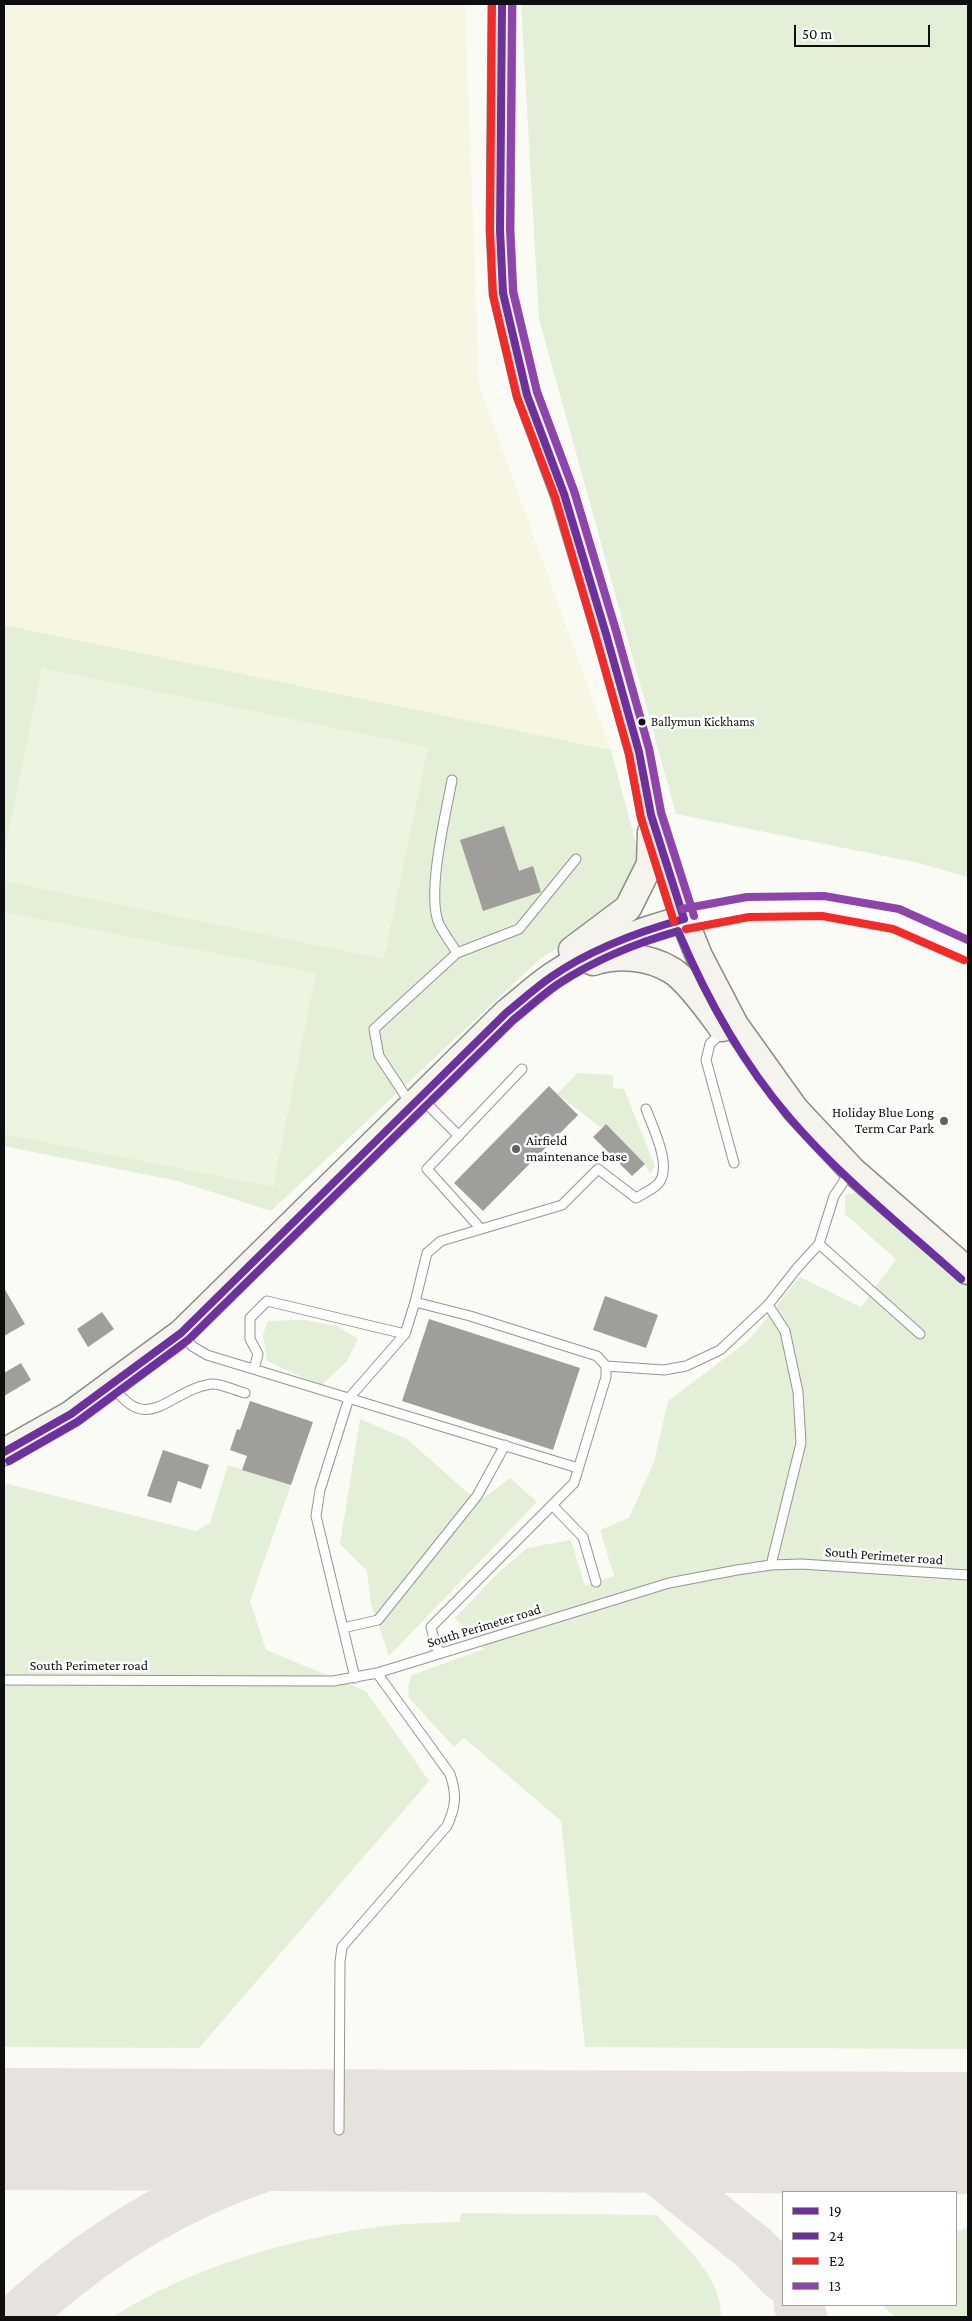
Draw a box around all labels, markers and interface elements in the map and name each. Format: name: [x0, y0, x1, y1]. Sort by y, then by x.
scale bar: [797, 15, 933, 47]
text: 50 m: [802, 26, 832, 42]
place label: Ballymun Kickhams: [651, 714, 755, 730]
marker: Ballymun Kickhams: [637, 717, 647, 727]
place label: Holiday Blue Long Term Car Park: [832, 1105, 934, 1138]
marker: Holiday Blue Long Term Car Park: [938, 1115, 950, 1127]
place label: Airfield maintenance base: [526, 1133, 627, 1166]
marker: Airfield maintenance base: [510, 1143, 522, 1155]
street label: South Perimeter road: [824, 1543, 944, 1569]
street label: South Perimeter road: [425, 1601, 543, 1651]
street label: South Perimeter road: [30, 1658, 148, 1674]
legend: [782, 2191, 957, 2306]
text: 19: [829, 2203, 842, 2219]
text: 24: [829, 2228, 844, 2244]
text: E2: [829, 2253, 844, 2269]
text: 13: [829, 2278, 841, 2294]

